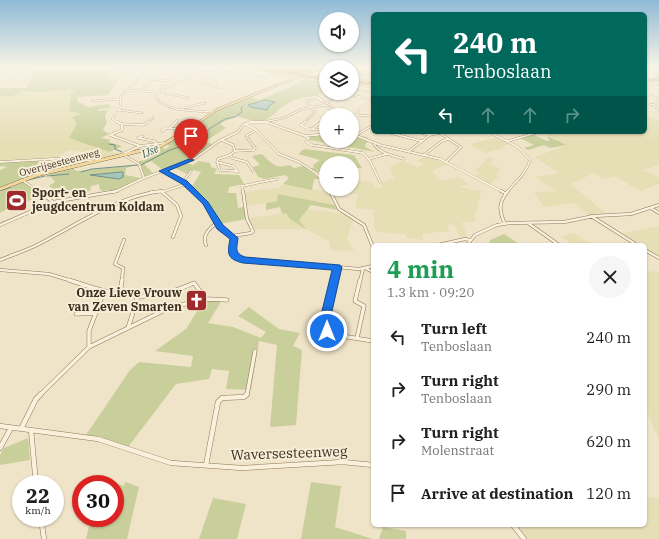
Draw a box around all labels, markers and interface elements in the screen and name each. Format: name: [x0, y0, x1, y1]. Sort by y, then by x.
map controls: [319, 12, 359, 196]
button: sound: [319, 12, 359, 52]
text: 240 m: [453, 24, 537, 61]
icon: left: [387, 28, 439, 80]
button: layers: [319, 60, 359, 100]
text: Tenboslaan: [453, 60, 552, 83]
icon: left: [435, 104, 457, 126]
icon: ahead: [477, 104, 499, 126]
icon: ahead: [519, 104, 541, 126]
icon: right: [561, 104, 583, 126]
button: +: [319, 108, 359, 148]
pin: [174, 119, 208, 160]
icon: arrive: [180, 125, 202, 147]
water label: IJse: [138, 141, 161, 161]
street label: Overijsesteenweg: [18, 145, 101, 179]
button: −: [319, 156, 359, 196]
place label: Sport- en jeugdcentrum Koldam: [30, 185, 165, 214]
sports icon: Sport- en jeugdcentrum Koldam: [3, 187, 29, 213]
text: 4 min: [387, 253, 454, 285]
button: close: [589, 256, 631, 298]
text: 1.3 km · 09:20: [387, 284, 474, 301]
place label: Onze Lieve Vrouw van Zeven Smarten: [68, 285, 183, 314]
church icon: Onze Lieve Vrouw van Zeven Smarten: [184, 287, 210, 313]
position arrow: [306, 310, 348, 352]
text: Turn left: [421, 319, 487, 338]
icon: left: [387, 326, 409, 348]
text: 240 m: [586, 328, 631, 347]
text: Tenboslaan: [421, 338, 492, 355]
text: Turn right: [421, 371, 499, 390]
icon: right: [387, 378, 409, 400]
text: 290 m: [586, 380, 631, 399]
text: Tenboslaan: [421, 390, 492, 407]
text: Turn right: [421, 423, 499, 442]
icon: right: [387, 430, 409, 452]
text: 620 m: [586, 432, 631, 451]
street label: Waversesteenweg: [230, 442, 348, 464]
text: Molenstraat: [421, 442, 494, 459]
speed limit sign: 30: [72, 475, 124, 527]
text: 22: [26, 482, 50, 509]
icon: arrive: [387, 482, 409, 504]
text: Arrive at destination: [421, 484, 573, 503]
text: 120 m: [586, 484, 631, 503]
text: km/h: [25, 504, 51, 517]

